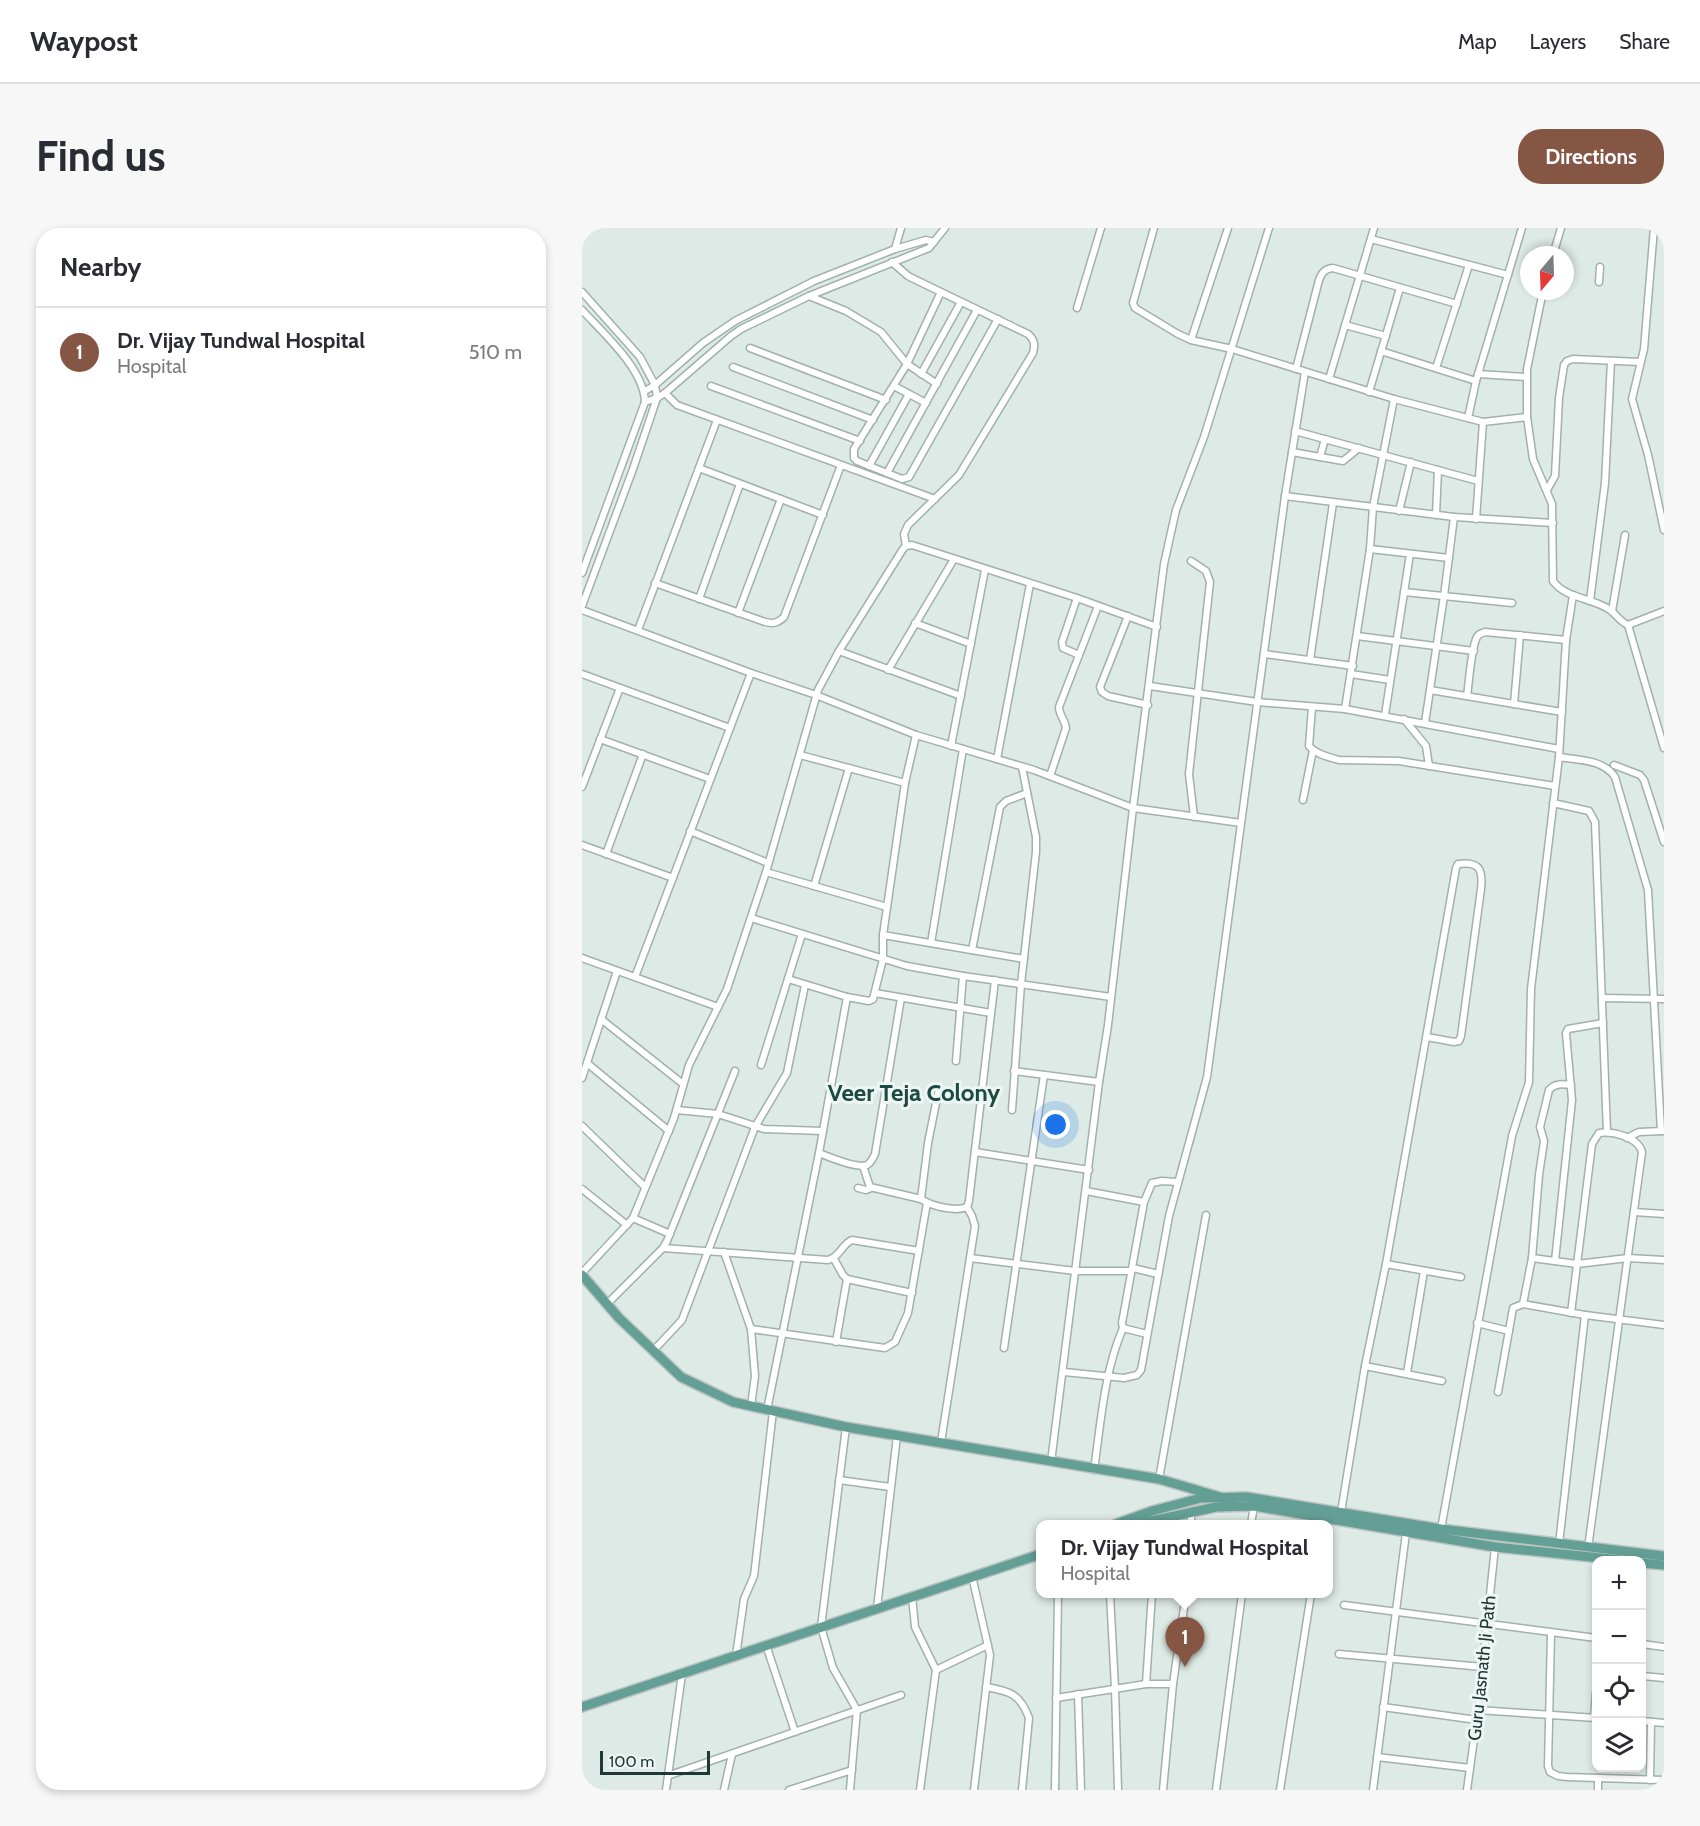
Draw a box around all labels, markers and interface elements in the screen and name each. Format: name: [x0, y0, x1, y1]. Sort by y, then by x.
text: Waypost: [30, 24, 138, 58]
text: Map: [1458, 29, 1497, 54]
text: Layers: [1530, 29, 1586, 54]
text: Share: [1619, 29, 1670, 54]
button: Directions: [1518, 129, 1664, 184]
text: Find us: [36, 130, 165, 182]
north arrow: [1520, 246, 1574, 300]
text: Nearby: [60, 251, 141, 283]
text: Dr. Vijay Tundwal Hospital: [117, 327, 365, 354]
text: 1: [76, 340, 83, 364]
text: 510 m: [469, 340, 522, 364]
text: Hospital: [117, 354, 187, 378]
district label: Veer Teja Colony: [828, 1078, 1000, 1107]
your location: [1041, 1110, 1070, 1139]
popup: [1036, 1520, 1333, 1598]
text: Dr. Vijay Tundwal Hospital: [1060, 1534, 1309, 1561]
map controls: [1592, 1556, 1646, 1772]
button: +: [1592, 1556, 1646, 1610]
text: Hospital: [1060, 1561, 1130, 1585]
street label: Guru Jasnath Ji Path: [1463, 1594, 1501, 1742]
button: −: [1592, 1610, 1646, 1664]
pin: 1: [1166, 1618, 1204, 1667]
button: locate: [1592, 1664, 1646, 1718]
button: layers: [1592, 1718, 1646, 1772]
scale bar: [600, 1748, 710, 1776]
text: 100 m: [609, 1752, 654, 1771]

